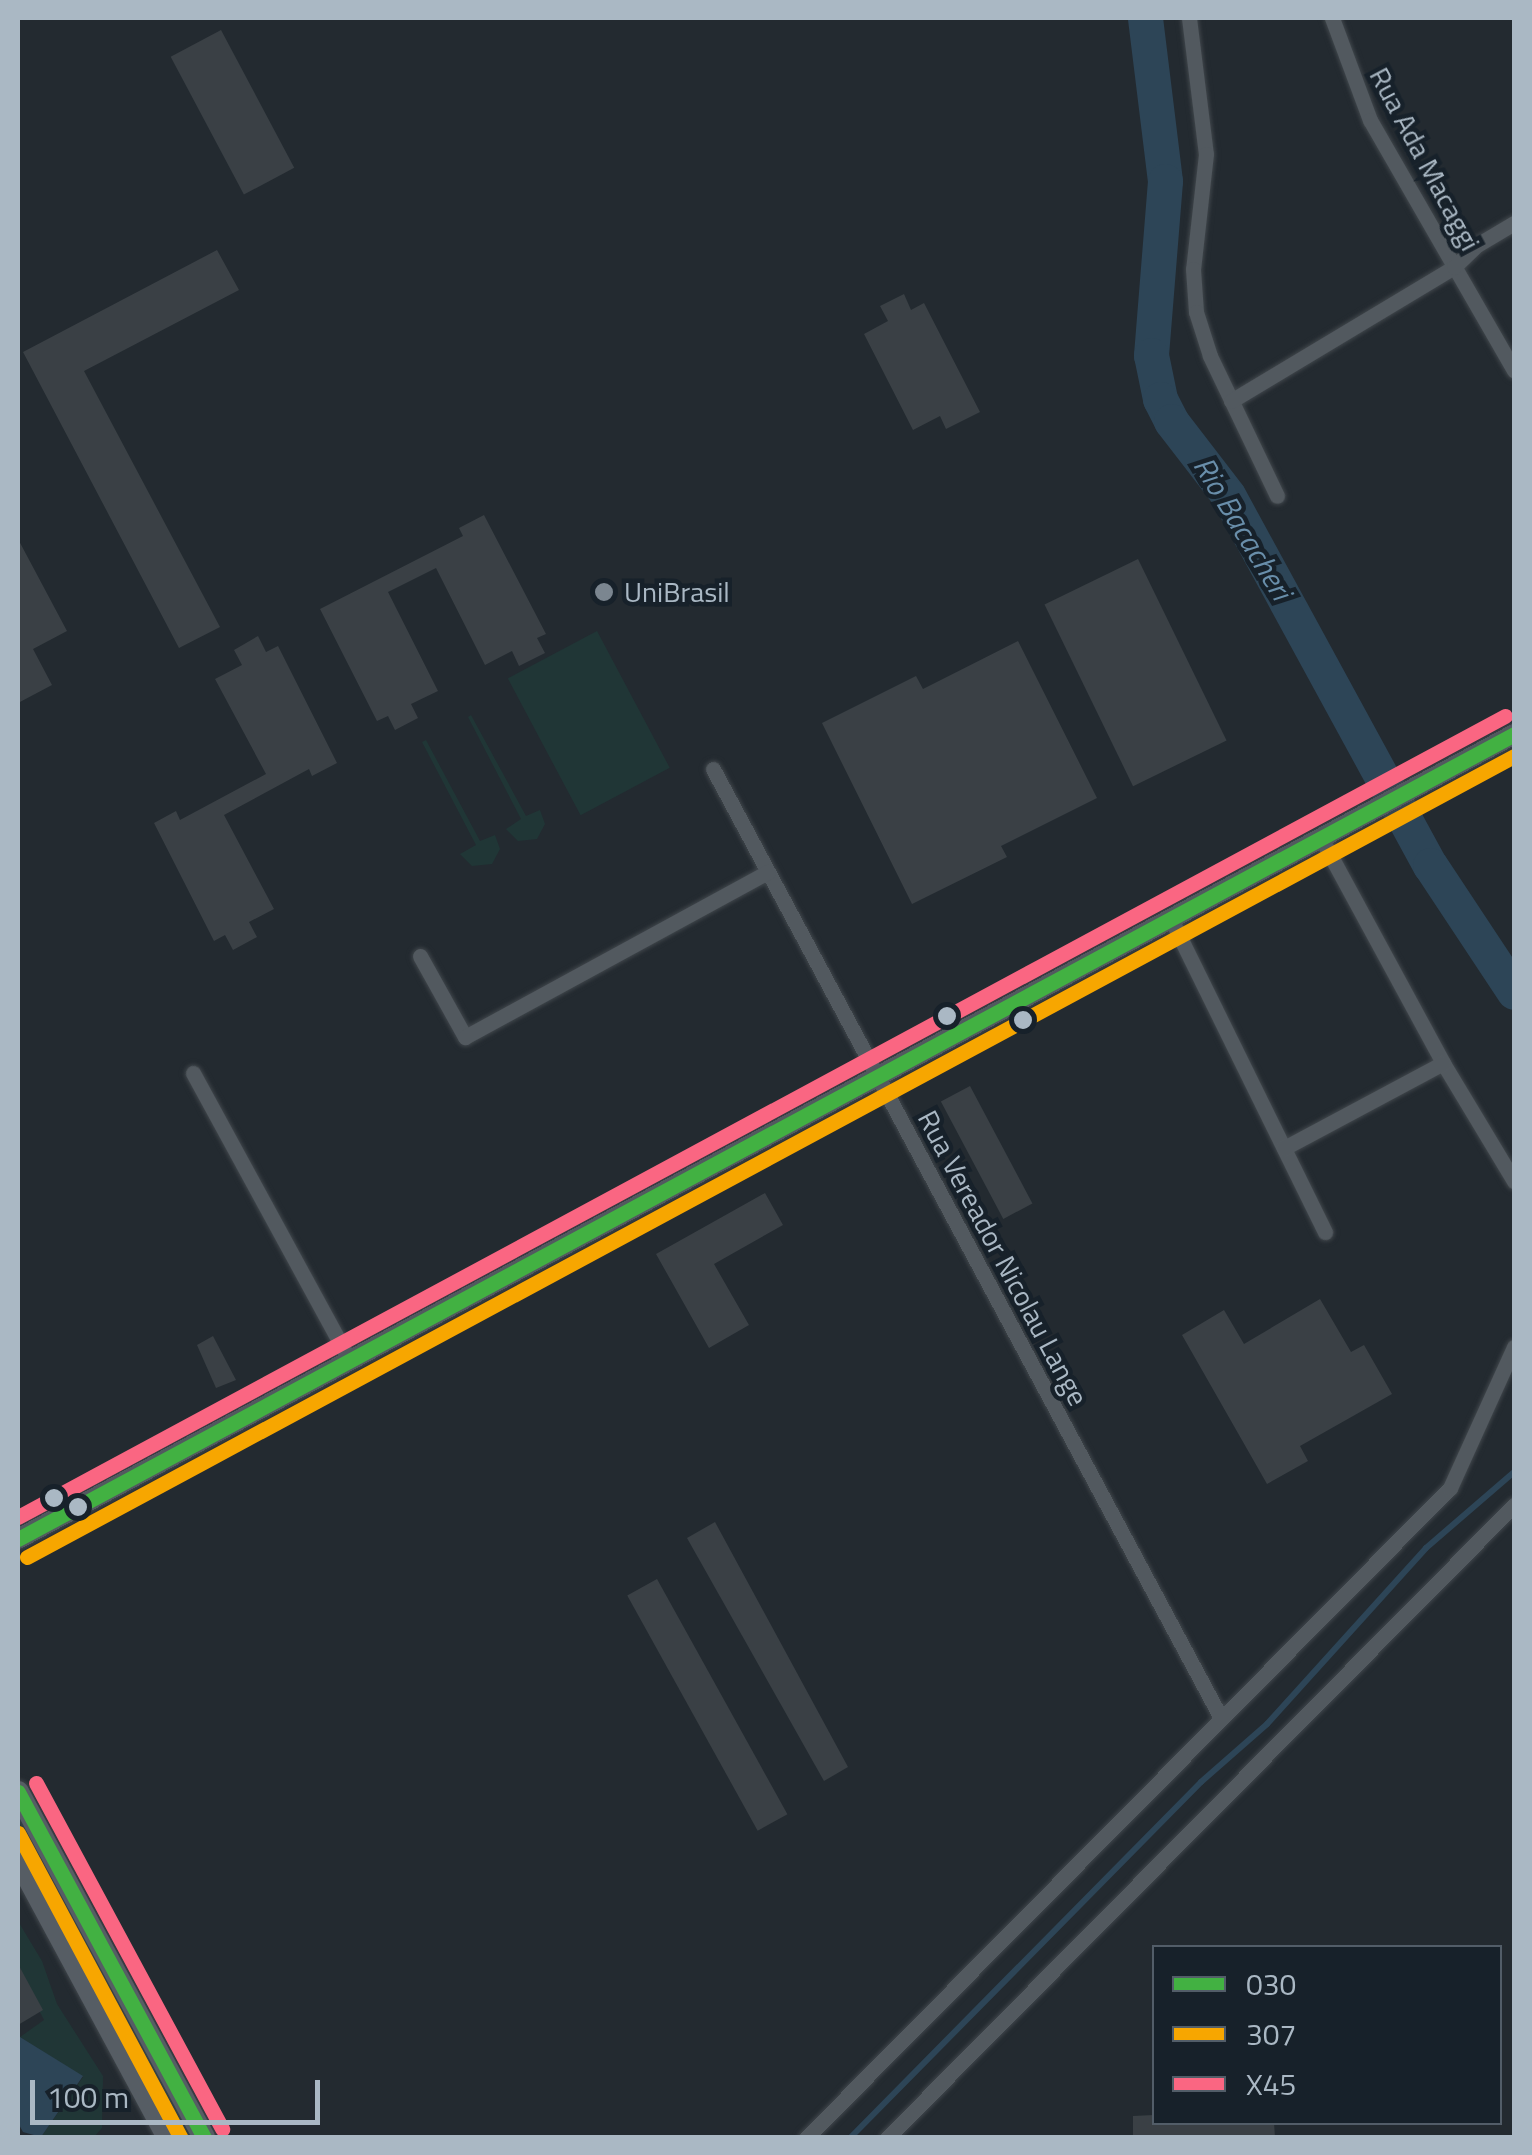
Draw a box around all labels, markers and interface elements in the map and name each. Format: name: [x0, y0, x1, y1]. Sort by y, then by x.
street label: Rua Ada Macaggi: [1363, 62, 1487, 256]
water label: Rio Bacacheri: [1186, 450, 1300, 606]
place label: UniBrasil: [624, 575, 730, 609]
marker: UniBrasil: [593, 581, 615, 603]
unlabelled marker: [937, 1006, 957, 1026]
unlabelled marker: [1013, 1010, 1033, 1030]
street label: Rua Vereador Nicolau Lange: [911, 1105, 1095, 1411]
unlabelled marker: [44, 1488, 64, 1508]
unlabelled marker: [68, 1497, 88, 1517]
legend: [1152, 1945, 1502, 2125]
text: 030: [1246, 1961, 1296, 2007]
text: 307: [1246, 2011, 1296, 2057]
scale bar: [35, 2060, 325, 2122]
text: X45: [1246, 2061, 1296, 2107]
text: 100 m: [47, 2074, 129, 2120]

